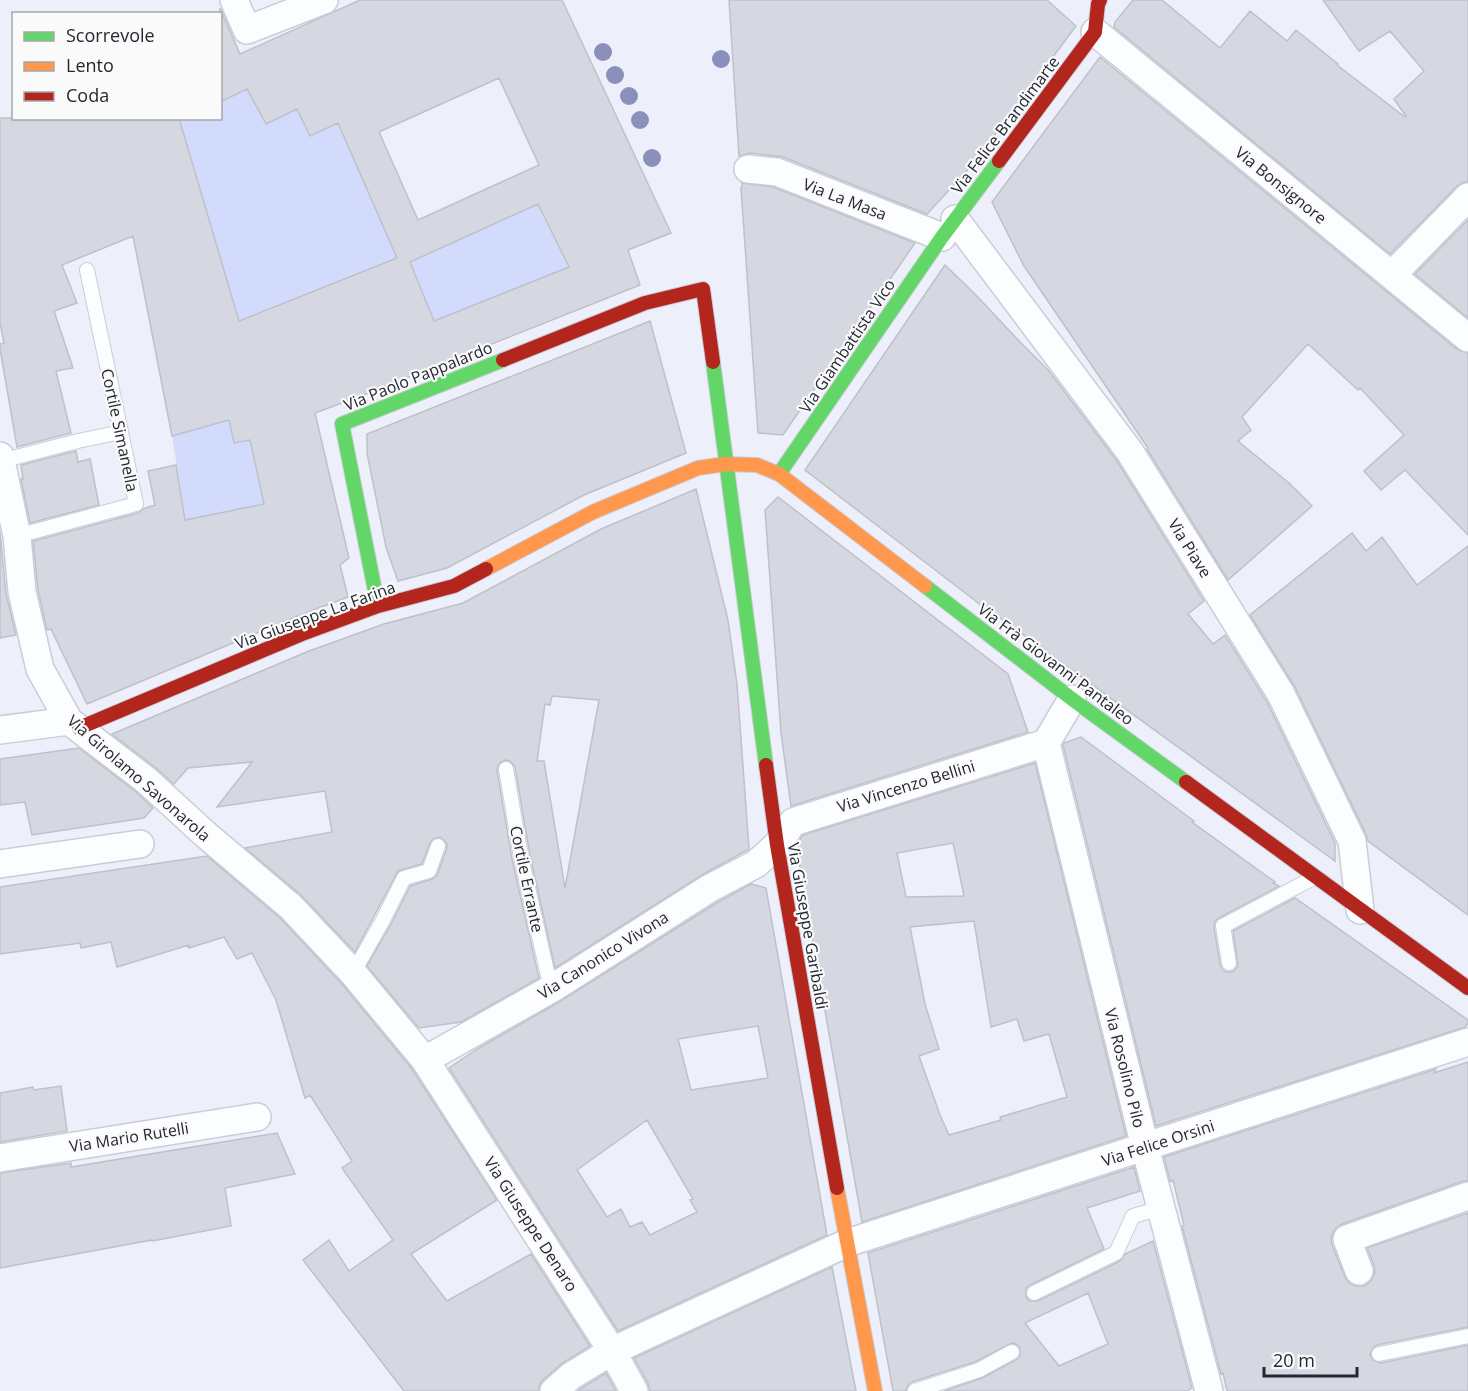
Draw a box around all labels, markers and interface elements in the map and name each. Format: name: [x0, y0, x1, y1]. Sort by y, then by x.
legend: [12, 12, 222, 120]
text: Scorrevole: [66, 23, 155, 47]
street label: Via Felice Brandimarte: [946, 52, 1064, 198]
text: Lento: [66, 53, 114, 77]
text: Coda: [66, 83, 109, 107]
street label: Via Bonsignore: [1231, 141, 1331, 229]
street label: Via La Masa: [800, 173, 890, 225]
street label: Via Giambattista Vico: [794, 275, 900, 417]
street label: Via Paolo Pappalardo: [340, 336, 496, 416]
street label: Cortile Simanella: [96, 366, 144, 494]
street label: Via Piave: [1163, 514, 1217, 582]
street label: Via Giuseppe La Farina: [232, 576, 398, 654]
street label: Via Frà Giovanni Pantaleo: [973, 598, 1139, 730]
street label: Via Girolamo Savonarola: [63, 710, 215, 846]
street label: Via Vincenzo Bellini: [834, 755, 978, 817]
street label: Cortile Errante: [505, 824, 549, 934]
street label: Via Giuseppe Garibaldi: [782, 841, 834, 1011]
street label: Via Canonico Vivona: [533, 906, 673, 1004]
street label: Via Rosolino Pilo: [1100, 1006, 1150, 1130]
street label: Via Felice Orsini: [1099, 1114, 1217, 1172]
street label: Via Mario Rutelli: [68, 1117, 190, 1157]
street label: Via Giuseppe Denaro: [479, 1152, 583, 1296]
scale bar: [1264, 1340, 1357, 1378]
text: 20 m: [1273, 1348, 1315, 1372]

